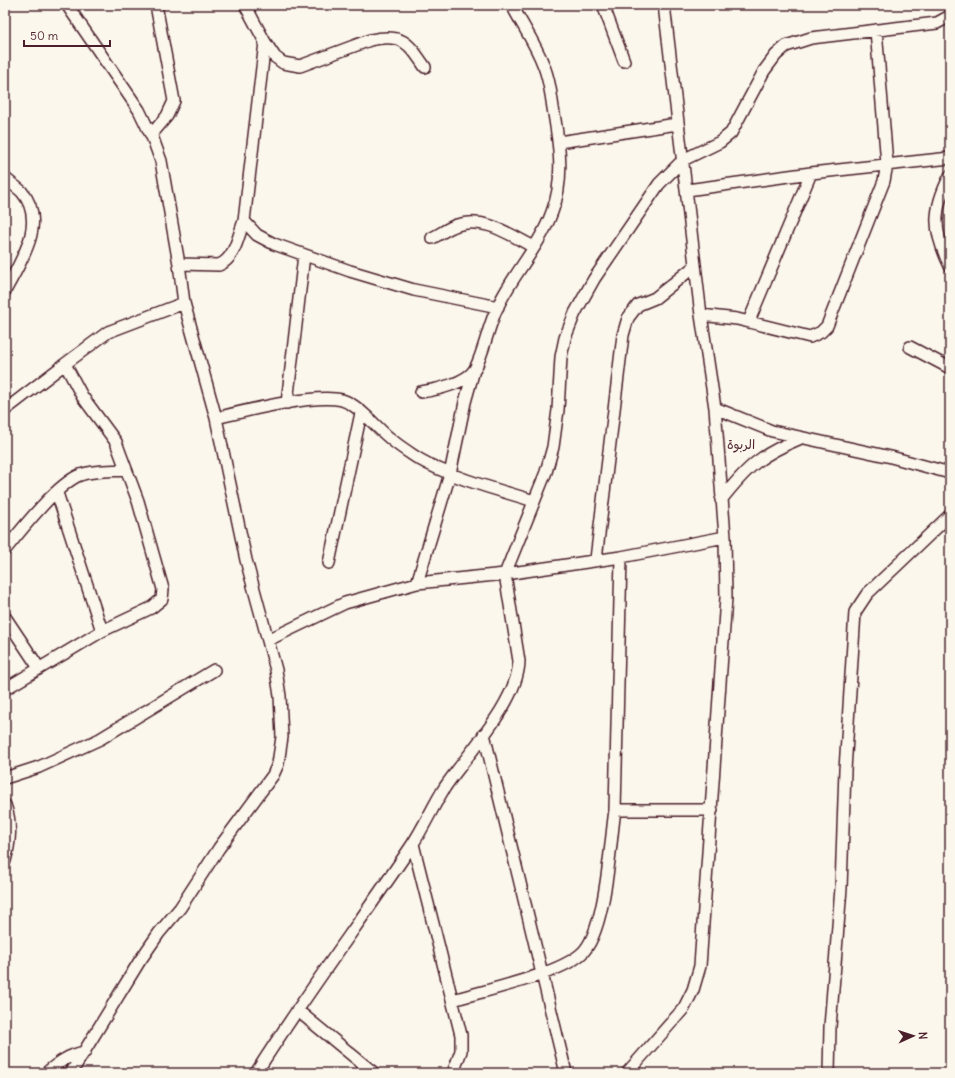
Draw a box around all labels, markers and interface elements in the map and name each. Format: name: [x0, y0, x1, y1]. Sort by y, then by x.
scale bar: [24, 22, 110, 48]
text: 50 m: [30, 28, 59, 43]
district label: الربوة: [727, 436, 755, 453]
north arrow: [893, 1016, 933, 1056]
text: N: [916, 1031, 930, 1040]

